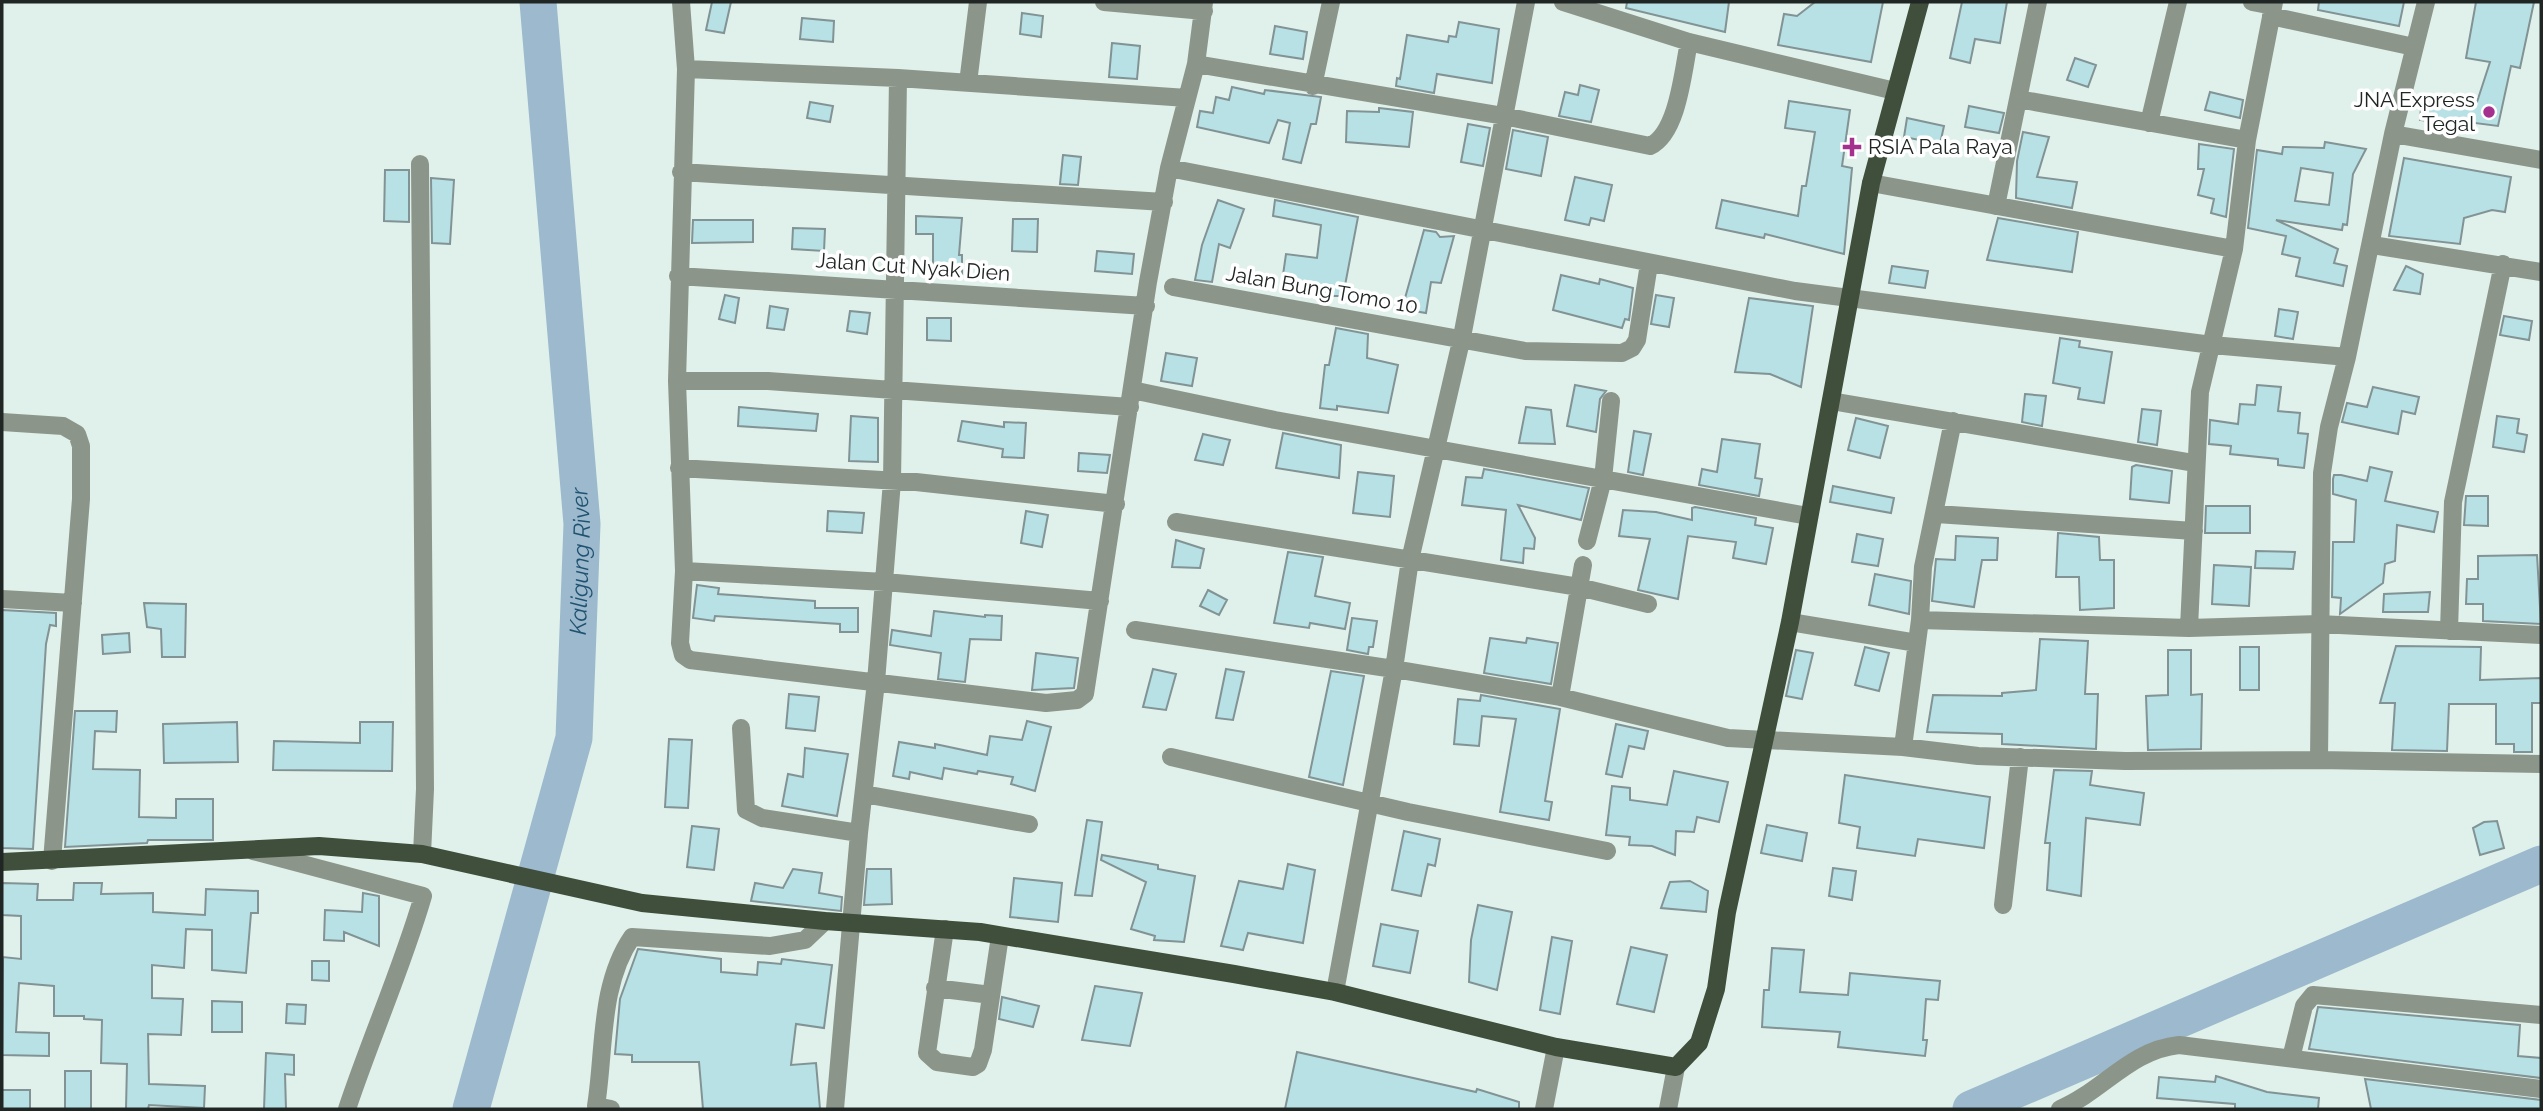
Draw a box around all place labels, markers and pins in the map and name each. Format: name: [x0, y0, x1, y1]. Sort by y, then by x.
place label: JNA Express Tegal: [2354, 87, 2475, 136]
marker: JNA Express Tegal: [2481, 104, 2497, 120]
place label: RSIA Pala Raya: [1868, 134, 2013, 159]
marker: RSIA Pala Raya: [1842, 137, 1862, 157]

